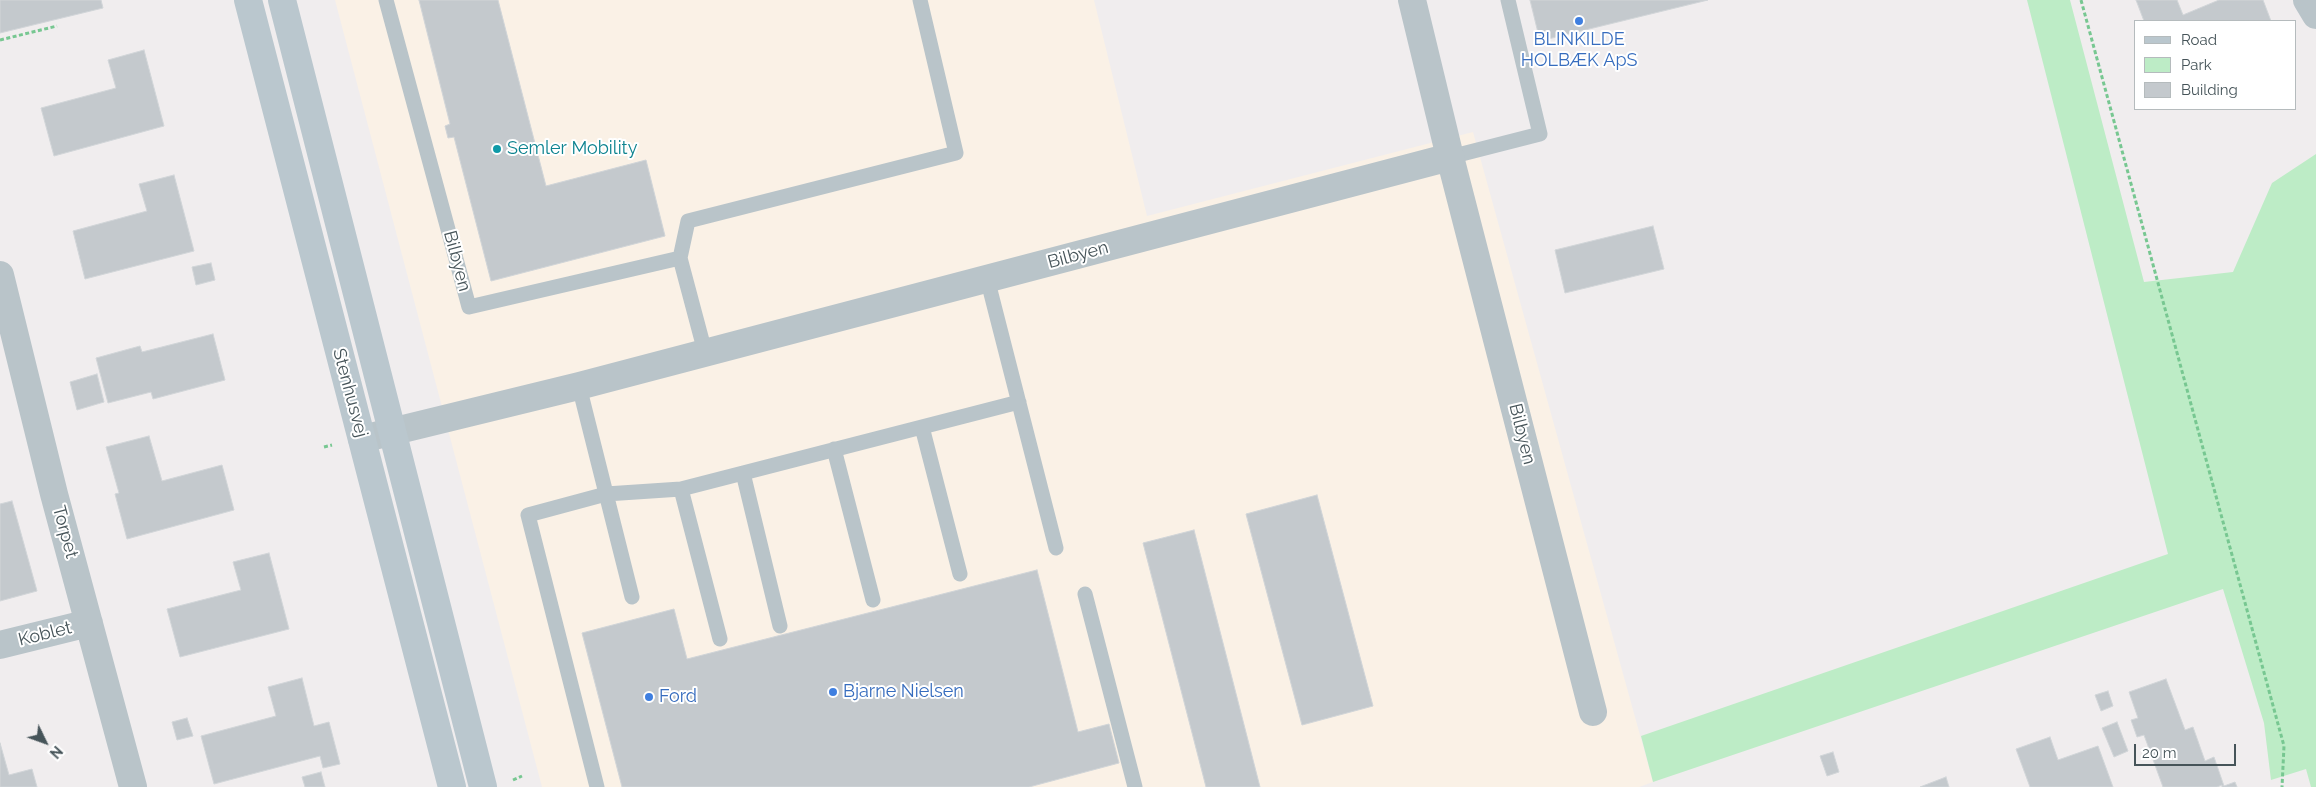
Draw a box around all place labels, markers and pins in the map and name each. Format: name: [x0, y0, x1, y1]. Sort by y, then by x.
marker: BLINKILDE HOLBÆK ApS: [1573, 15, 1585, 27]
place label: BLINKILDE HOLBÆK ApS: [1521, 29, 1637, 72]
place label: Semler Mobility: [507, 138, 637, 160]
marker: Semler Mobility: [491, 143, 503, 155]
place label: Bjarne Nielsen: [843, 681, 964, 703]
place label: Ford: [659, 686, 697, 708]
marker: Bjarne Nielsen: [827, 686, 839, 698]
marker: Ford: [643, 691, 655, 703]

